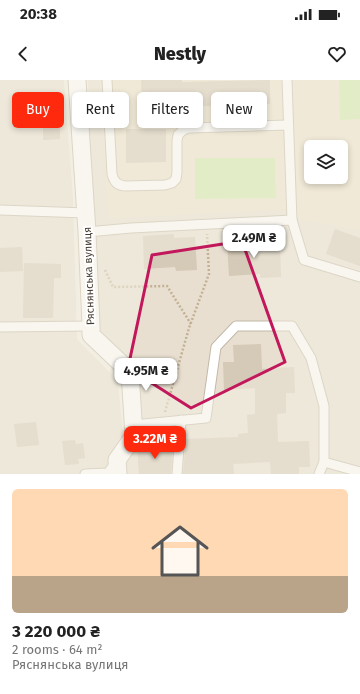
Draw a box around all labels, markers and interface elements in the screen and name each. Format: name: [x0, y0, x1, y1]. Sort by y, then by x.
text: 20:38: [20, 5, 57, 23]
icon: back: [12, 43, 34, 65]
text: Nestly: [154, 43, 206, 65]
icon: heart: [326, 43, 348, 65]
chip: Buy: [12, 92, 64, 128]
chip: Rent: [72, 92, 129, 128]
chip: Filters: [137, 92, 203, 128]
chip: New: [211, 92, 267, 128]
map controls: [304, 140, 348, 184]
button: layers: [304, 140, 348, 184]
pin: 2.49M ₴: [217, 225, 291, 259]
street label: Ряснянська вулиця: [81, 227, 97, 325]
text: 2.49M ₴: [232, 230, 276, 245]
pin: 4.95M ₴: [109, 358, 183, 392]
text: 4.95M ₴: [123, 363, 169, 378]
pin: 3.22M ₴: [118, 426, 192, 460]
text: 3.22M ₴: [133, 431, 177, 446]
icon: home: [144, 515, 216, 587]
text: 3 220 000 ₴: [12, 621, 100, 642]
text: 2 rooms · 64 m²: [12, 642, 102, 657]
text: Ряснянська вулиця: [12, 657, 128, 672]

